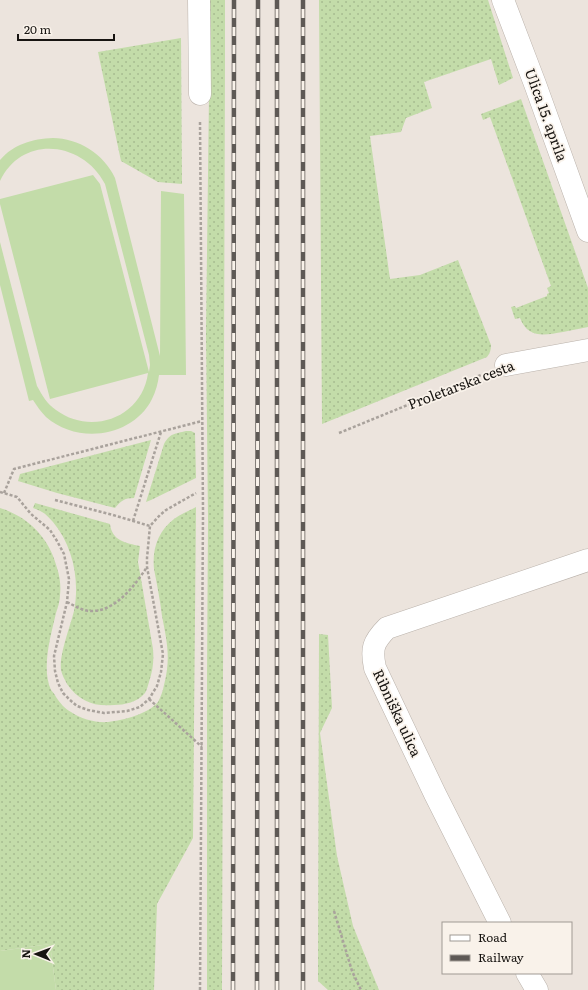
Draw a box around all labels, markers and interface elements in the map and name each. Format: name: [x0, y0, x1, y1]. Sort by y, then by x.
scale bar: [18, 16, 114, 42]
text: 20 m: [24, 20, 51, 38]
street label: Ulica 15. aprila: [521, 65, 573, 164]
street label: Proletarska cesta: [405, 354, 517, 414]
street label: Ribniška ulica: [369, 665, 427, 760]
legend: [442, 922, 572, 974]
text: Road: [478, 928, 508, 946]
north arrow: [16, 934, 56, 974]
text: Railway: [478, 948, 524, 966]
text: N: [17, 949, 33, 959]

